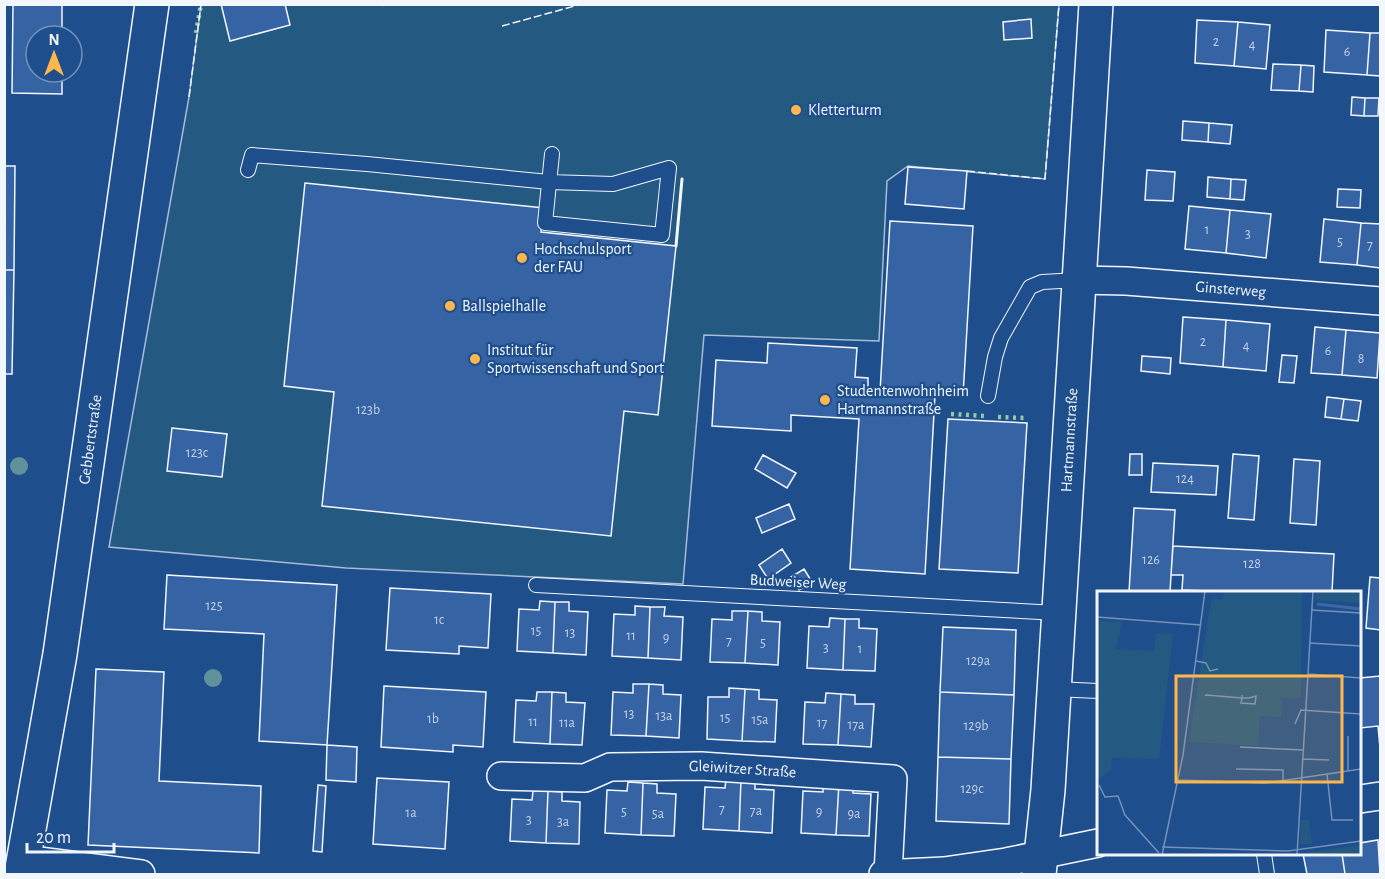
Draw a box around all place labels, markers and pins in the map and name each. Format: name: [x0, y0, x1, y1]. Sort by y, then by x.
place label: Kletterturm: [808, 102, 882, 118]
marker: Kletterturm: [789, 103, 803, 117]
place label: Hochschulsport der FAU: [534, 241, 632, 275]
marker: Hochschulsport der FAU: [515, 251, 529, 265]
place label: Ballspielhalle: [462, 298, 546, 314]
marker: Ballspielhalle: [443, 299, 457, 313]
place label: Institut für Sportwissenschaft und Sport: [487, 342, 664, 376]
marker: Institut für Sportwissenschaft und Sport: [468, 352, 482, 366]
place label: Studentenwohnheim Hartmannstraße: [837, 383, 969, 417]
marker: Studentenwohnheim Hartmannstraße: [818, 393, 832, 407]

